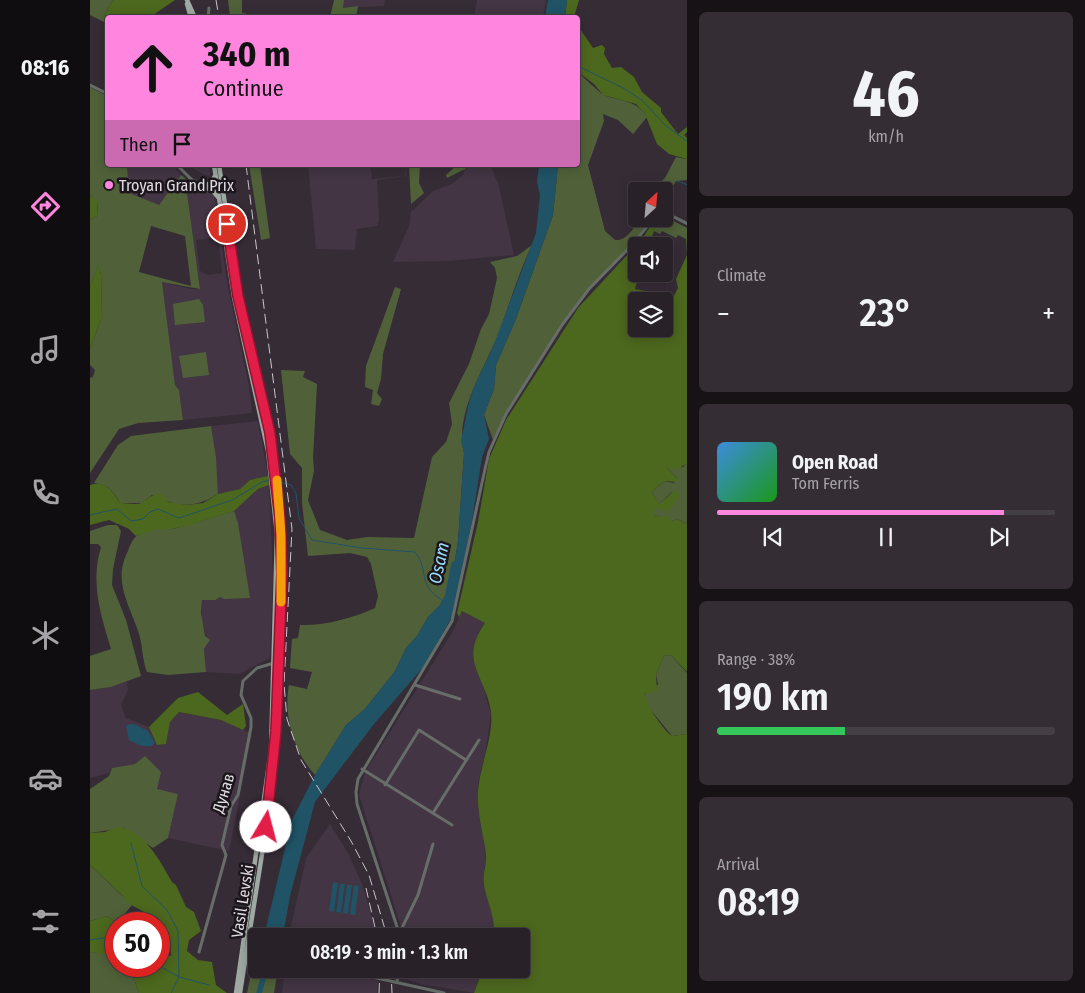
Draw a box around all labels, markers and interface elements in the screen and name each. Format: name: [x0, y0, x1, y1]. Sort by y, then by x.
text: 340 m: [203, 33, 291, 75]
icon: ahead: [120, 35, 185, 100]
text: 08:16: [21, 54, 69, 81]
text: 46: [852, 55, 920, 133]
text: Continue: [203, 75, 284, 102]
text: km/h: [868, 127, 904, 146]
icon: arrive: [168, 130, 196, 158]
text: Then: [120, 133, 158, 156]
place label: Troyan Grand Prix: [119, 176, 234, 195]
marker: Troyan Grand Prix: [103, 179, 115, 191]
north arrow: [628, 182, 672, 228]
map controls: [628, 182, 673, 337]
icon: directions: [28, 189, 63, 224]
pin: [206, 203, 248, 245]
icon: arrive: [213, 210, 241, 238]
button: sound: [628, 237, 673, 282]
text: Climate: [717, 266, 766, 285]
text: 23°: [859, 290, 912, 336]
button: layers: [628, 292, 673, 337]
text: −: [717, 297, 730, 330]
text: +: [1042, 297, 1055, 330]
icon: music: [28, 332, 63, 367]
text: Open Road: [792, 451, 878, 474]
text: Tom Ferris: [792, 474, 859, 493]
icon: phone: [28, 475, 63, 510]
icon: previous: [759, 523, 787, 551]
icon: pause: [872, 523, 900, 551]
icon: next: [985, 523, 1013, 551]
water label: Osam: [424, 540, 454, 586]
icon: climate: [28, 618, 63, 653]
text: Range · 38%: [717, 650, 795, 669]
text: 190 km: [717, 674, 829, 720]
icon: car: [28, 761, 63, 796]
street label: Дунав: [208, 771, 238, 816]
position arrow: [239, 800, 291, 852]
text: Arrival: [717, 855, 759, 874]
street label: Vasil Levski: [227, 863, 258, 939]
text: 08:19: [717, 879, 800, 925]
icon: filters: [28, 904, 63, 939]
speed limit sign: 50: [105, 912, 170, 977]
text: 08:19 · 3 min · 1.3 km: [310, 941, 468, 964]

